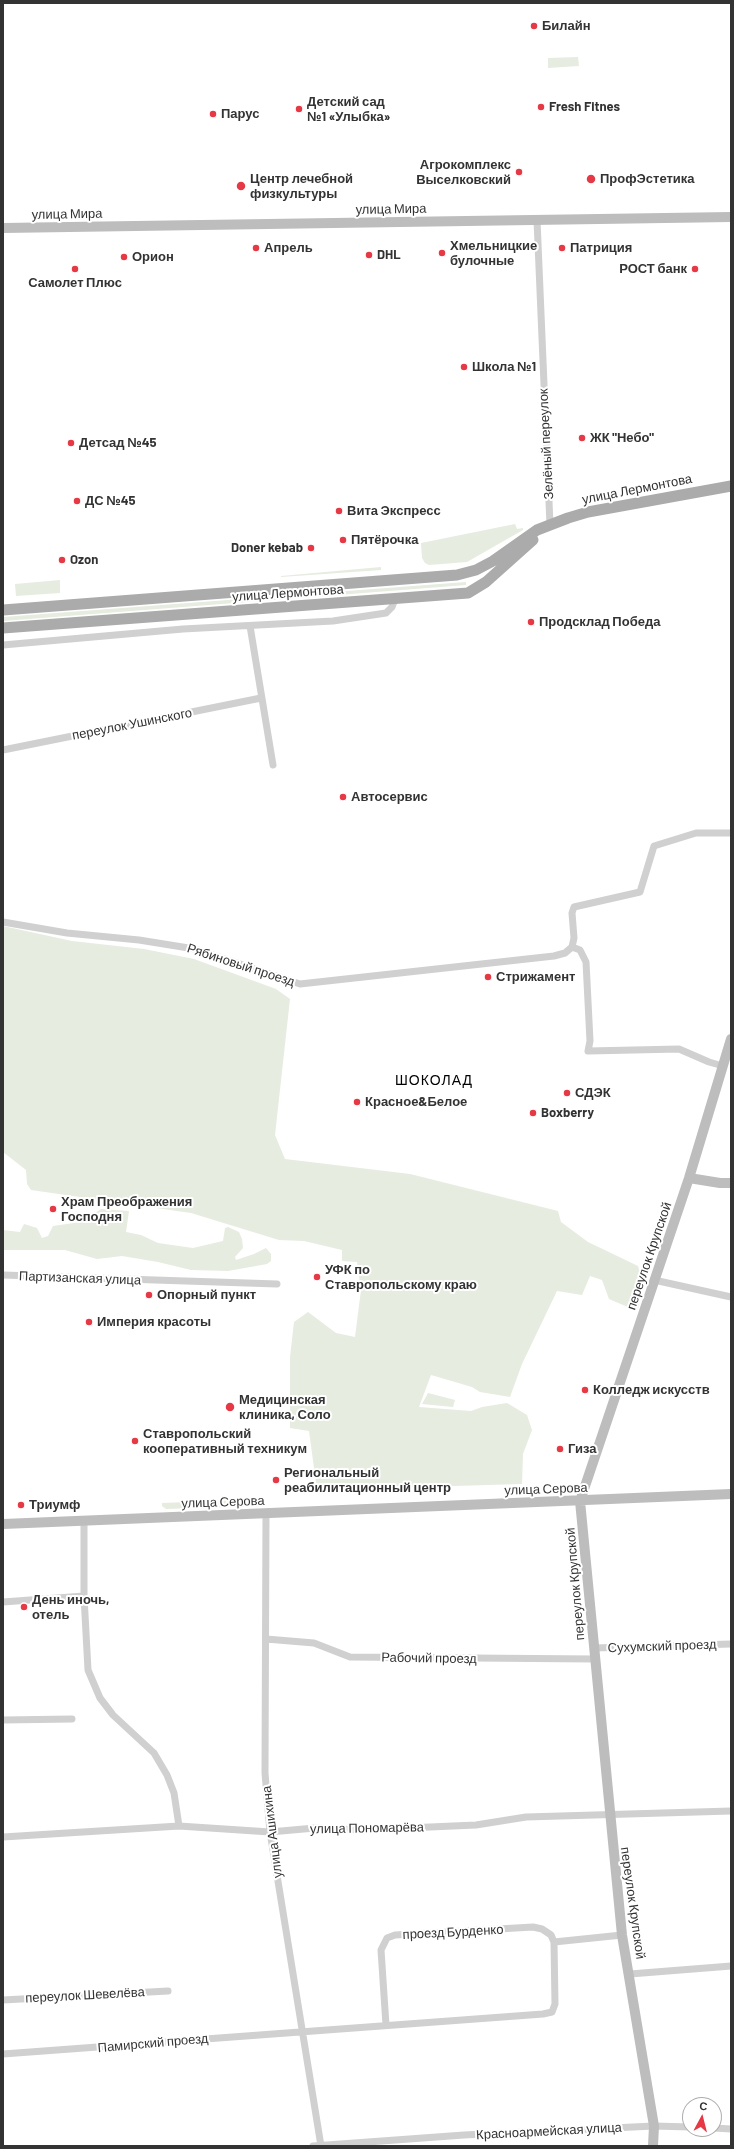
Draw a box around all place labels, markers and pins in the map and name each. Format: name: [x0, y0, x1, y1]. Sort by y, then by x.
place label: Билайн: [542, 18, 591, 34]
marker: Билайн: [529, 21, 539, 31]
place label: Детский сад №1 «Улыбка»: [307, 94, 390, 125]
place label: Fresh Fitnes: [549, 99, 620, 115]
marker: Fresh Fitnes: [536, 102, 546, 112]
marker: Детский сад №1 «Улыбка»: [294, 104, 304, 114]
place label: Парус: [221, 106, 259, 122]
marker: Парус: [208, 109, 218, 119]
place label: Агрокомплекс Выселковский: [416, 157, 511, 188]
marker: Агрокомплекс Выселковский: [514, 167, 524, 177]
place label: Центр лечебной физкультуры: [250, 171, 353, 202]
place label: ПрофЭстетика: [600, 171, 695, 187]
marker: ПрофЭстетика: [585, 173, 597, 185]
marker: Центр лечебной физкультуры: [235, 180, 247, 192]
place label: Хмельницкие булочные: [450, 238, 537, 269]
place label: Апрель: [264, 240, 313, 256]
place label: Патриция: [570, 240, 632, 256]
marker: Апрель: [251, 243, 261, 253]
marker: Патриция: [557, 243, 567, 253]
place label: DHL: [377, 247, 401, 263]
marker: Хмельницкие булочные: [437, 248, 447, 258]
place label: Орион: [132, 249, 174, 265]
marker: DHL: [364, 250, 374, 260]
marker: Орион: [119, 252, 129, 262]
place label: РОСТ банк: [619, 261, 687, 277]
marker: Самолет Плюс: [70, 264, 80, 274]
marker: РОСТ банк: [690, 264, 700, 274]
place label: Самолет Плюс: [28, 275, 122, 291]
place label: Школа №1: [472, 359, 536, 375]
marker: Школа №1: [459, 362, 469, 372]
place label: ЖК "Небо": [590, 430, 654, 446]
marker: ЖК "Небо": [577, 433, 587, 443]
place label: Детсад №45: [79, 435, 157, 451]
marker: Детсад №45: [66, 438, 76, 448]
place label: ДС №45: [85, 493, 136, 509]
marker: ДС №45: [72, 496, 82, 506]
place label: Вита Экспресс: [347, 503, 441, 519]
marker: Вита Экспресс: [334, 506, 344, 516]
place label: Пятёрочка: [351, 532, 418, 548]
marker: Пятёрочка: [338, 535, 348, 545]
place label: Doner kebab: [231, 540, 303, 556]
marker: Doner kebab: [306, 543, 316, 553]
place label: Ozon: [70, 552, 98, 568]
marker: Ozon: [57, 555, 67, 565]
place label: Продсклад Победа: [539, 614, 660, 630]
marker: Продсклад Победа: [526, 617, 536, 627]
place label: Автосервис: [351, 789, 428, 805]
marker: Автосервис: [338, 792, 348, 802]
place label: Стрижамент: [496, 969, 575, 985]
marker: Стрижамент: [483, 972, 493, 982]
place label: СДЭК: [575, 1085, 611, 1101]
marker: СДЭК: [562, 1088, 572, 1098]
place label: Красное&Белое: [365, 1094, 467, 1110]
marker: Красное&Белое: [352, 1097, 362, 1107]
place label: Boxberry: [541, 1105, 594, 1121]
marker: Boxberry: [528, 1108, 538, 1118]
place label: Храм Преображения Господня: [61, 1194, 192, 1225]
marker: Храм Преображения Господня: [48, 1204, 58, 1214]
place label: УФК по Ставропольскому краю: [325, 1262, 477, 1293]
marker: УФК по Ставропольскому краю: [312, 1272, 322, 1282]
place label: Опорный пункт: [157, 1287, 256, 1303]
marker: Опорный пункт: [144, 1290, 154, 1300]
place label: Империя красоты: [97, 1314, 211, 1330]
marker: Империя красоты: [84, 1317, 94, 1327]
place label: Колледж искусств: [593, 1382, 710, 1398]
marker: Колледж искусств: [580, 1385, 590, 1395]
place label: Медицинская клиника, Соло: [239, 1392, 331, 1423]
marker: Медицинская клиника, Соло: [224, 1401, 236, 1413]
place label: Ставропольский кооперативный техникум: [143, 1426, 307, 1457]
marker: Ставропольский кооперативный техникум: [130, 1436, 140, 1446]
place label: Гиза: [568, 1441, 597, 1457]
marker: Гиза: [555, 1444, 565, 1454]
place label: Региональный реабилитационный центр: [284, 1465, 451, 1496]
marker: Региональный реабилитационный центр: [271, 1475, 281, 1485]
place label: Триумф: [29, 1497, 80, 1513]
marker: Триумф: [16, 1500, 26, 1510]
place label: День иночь, отель: [32, 1592, 110, 1623]
marker: День иночь, отель: [19, 1602, 29, 1612]

